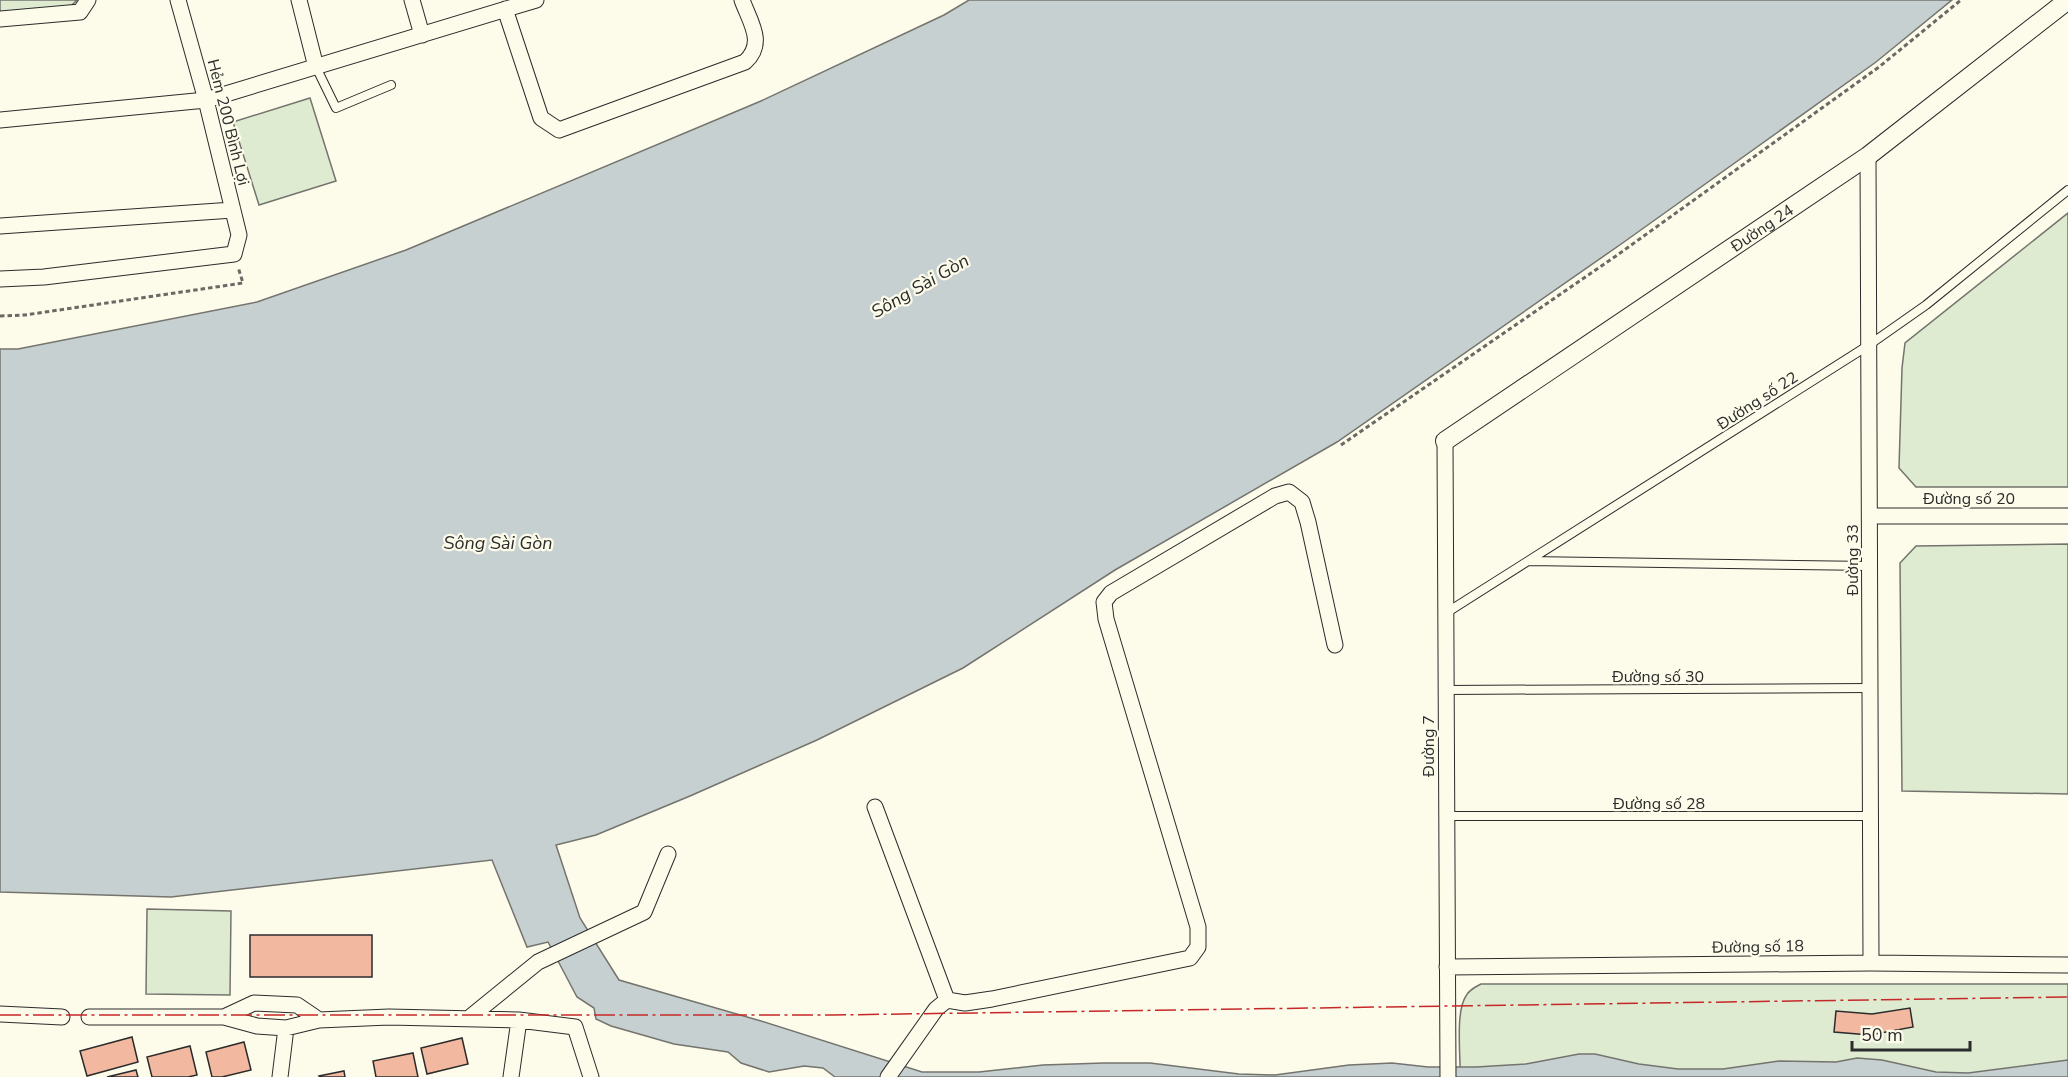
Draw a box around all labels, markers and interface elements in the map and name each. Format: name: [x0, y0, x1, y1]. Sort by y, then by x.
street label: Hẻm 200 Bình Lợi: [202, 57, 254, 188]
street label: Đường 24: [1726, 199, 1799, 258]
water label: Sông Sài Gòn: [867, 248, 973, 324]
street label: Đường số 22: [1712, 366, 1802, 436]
street label: Đường số 20: [1922, 488, 2015, 510]
street label: Đường 33: [1842, 524, 1864, 597]
water label: Sông Sài Gòn: [443, 531, 553, 555]
street label: Đường số 30: [1611, 666, 1704, 688]
street label: Đường 7: [1418, 715, 1440, 778]
street label: Đường số 28: [1612, 793, 1705, 815]
street label: Đường số 18: [1711, 935, 1804, 959]
scale bar: [1852, 1014, 1970, 1052]
text: 50 m: [1861, 1023, 1903, 1047]

